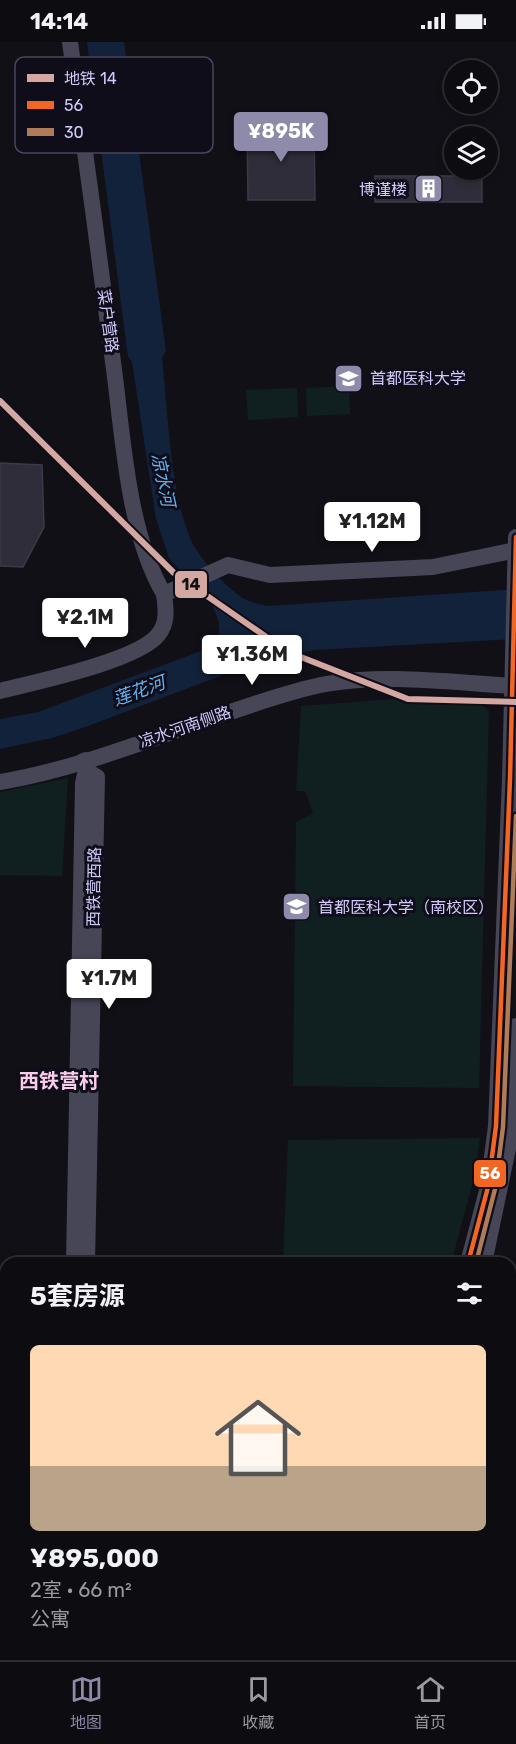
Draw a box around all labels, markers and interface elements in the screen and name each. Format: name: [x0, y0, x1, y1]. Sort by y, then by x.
text: 14:14: [30, 8, 88, 35]
legend: [15, 57, 213, 153]
map controls: [444, 60, 498, 180]
button: locate: [444, 60, 498, 114]
text: 地铁 14: [64, 69, 117, 88]
text: 56: [64, 96, 84, 115]
pin: ¥895K: [239, 112, 323, 163]
text: ¥895K: [248, 119, 314, 143]
text: 30: [64, 123, 84, 142]
button: layers: [444, 126, 498, 180]
building icon: 博谨楼: [412, 173, 444, 205]
place label: 博谨楼: [359, 180, 407, 199]
street label: 菜户营路: [94, 288, 122, 354]
school or university icon: 首都医科大学: [333, 362, 365, 394]
place label: 首都医科大学: [370, 369, 466, 388]
water label: 凉水河: [147, 451, 180, 512]
pin: ¥1.12M: [323, 502, 421, 553]
text: ¥1.12M: [338, 509, 406, 533]
line badge: 14: [174, 570, 208, 599]
text: 14: [182, 575, 201, 594]
pin: ¥2.1M: [43, 598, 127, 649]
text: ¥2.1M: [56, 605, 114, 629]
pin: ¥1.36M: [203, 635, 301, 686]
text: ¥1.36M: [216, 642, 288, 666]
water label: 莲花河: [110, 670, 171, 711]
street label: 凉水河南侧路: [137, 702, 233, 752]
street label: 西铁营西路: [84, 847, 104, 927]
school or university icon: 首都医科大学（南校区）: [281, 891, 313, 923]
place label: 首都医科大学（南校区）: [318, 898, 494, 917]
pin: ¥1.7M: [67, 959, 151, 1010]
text: ¥1.7M: [81, 966, 137, 990]
district label: 西铁营村: [19, 1069, 99, 1093]
line badge: 56: [473, 1159, 507, 1188]
text: 56: [480, 1164, 500, 1183]
icon: filters: [453, 1277, 486, 1310]
text: 5套房源: [30, 1281, 125, 1312]
icon: home: [204, 1384, 312, 1492]
text: ¥895,000: [30, 1543, 159, 1574]
text: 2室 · 66 m²: [30, 1578, 132, 1602]
text: 公寓: [30, 1607, 70, 1631]
tab: 地图: [70, 1673, 103, 1733]
tab: 收藏: [242, 1673, 275, 1733]
tab: 首页: [414, 1673, 447, 1733]

